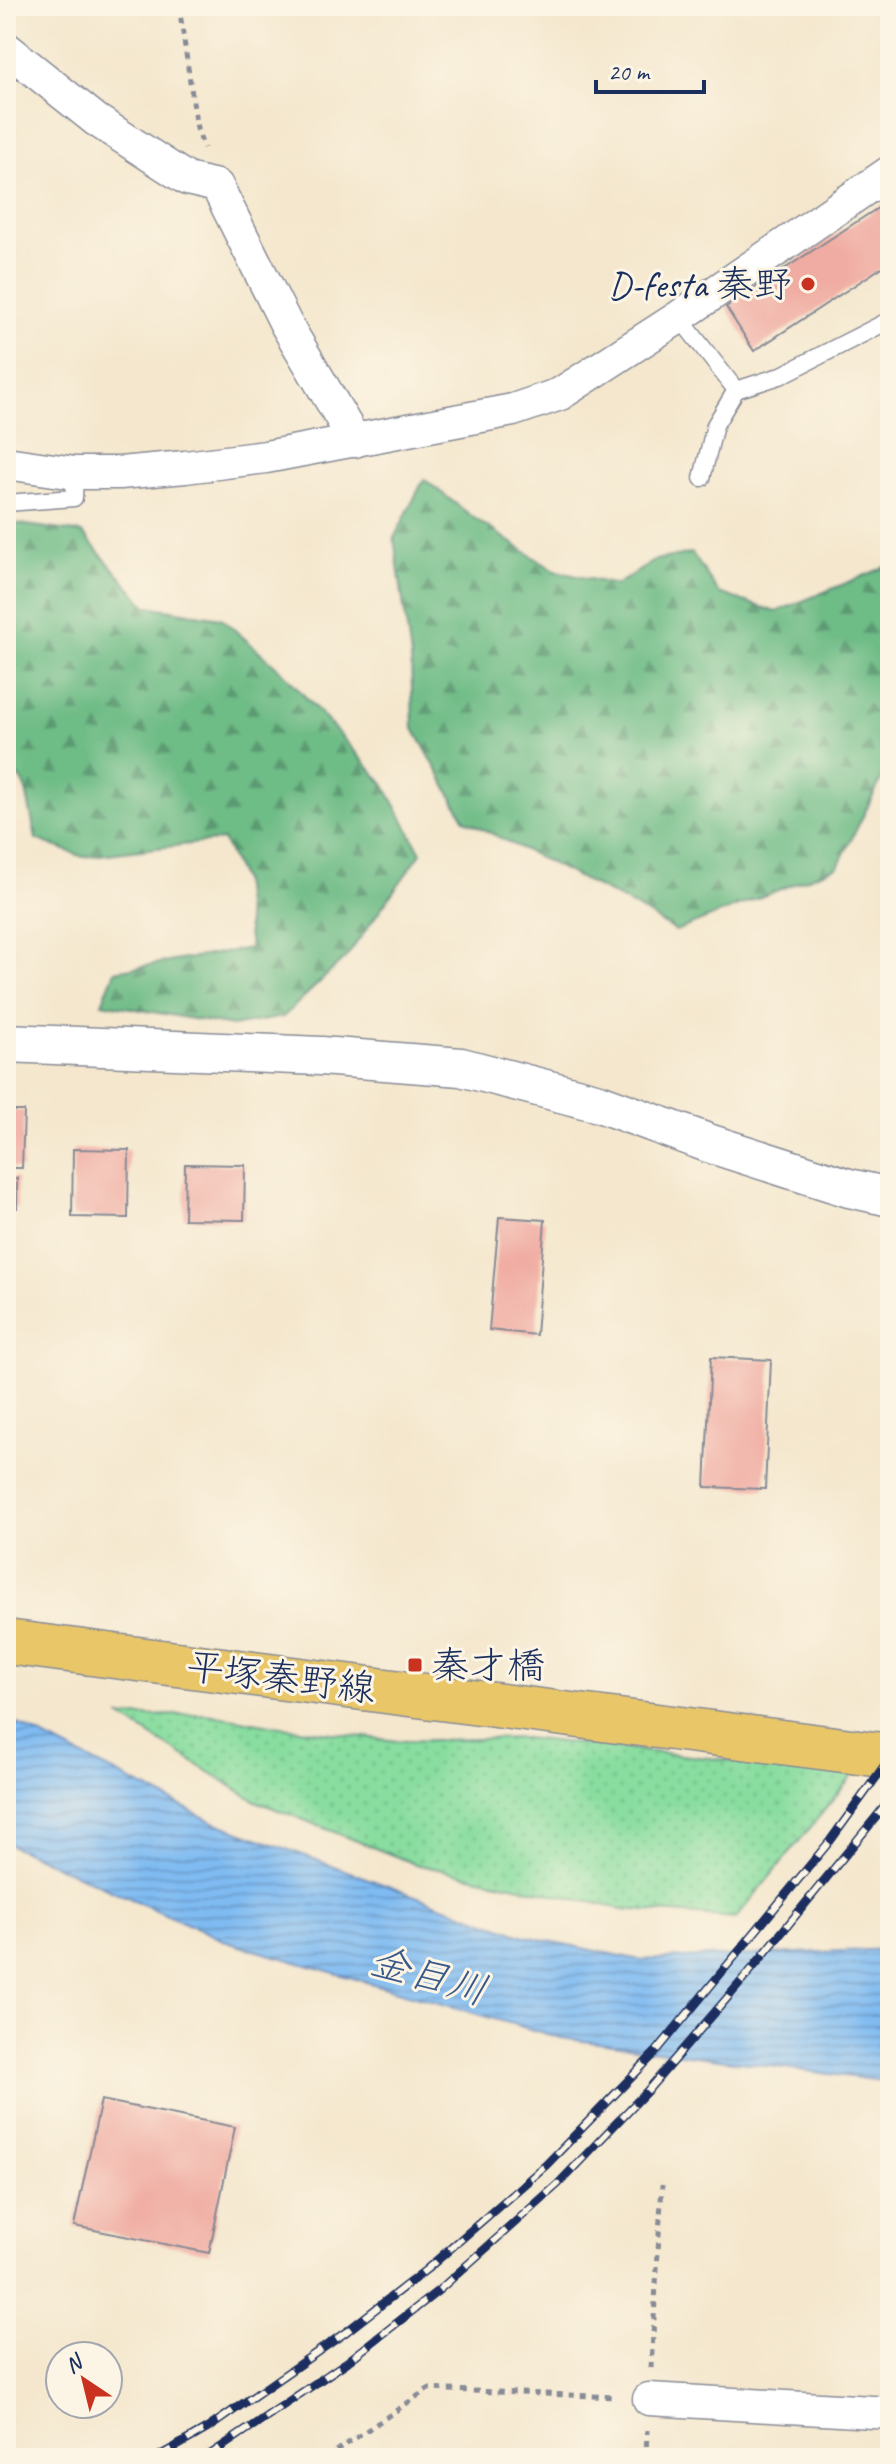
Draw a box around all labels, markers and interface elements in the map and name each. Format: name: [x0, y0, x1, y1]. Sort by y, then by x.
scale bar: [596, 44, 704, 94]
text: 20 m: [608, 57, 651, 87]
place label: D-festa 秦野: [608, 261, 792, 308]
marker: D-festa 秦野: [799, 275, 817, 293]
place label: 秦才橋: [431, 1642, 545, 1689]
street label: 平塚秦野線: [184, 1643, 378, 1712]
marker: 秦才橋: [406, 1656, 424, 1674]
water label: 金目川: [364, 1935, 493, 2017]
north arrow: [44, 2340, 124, 2420]
text: N: [59, 2347, 89, 2380]

